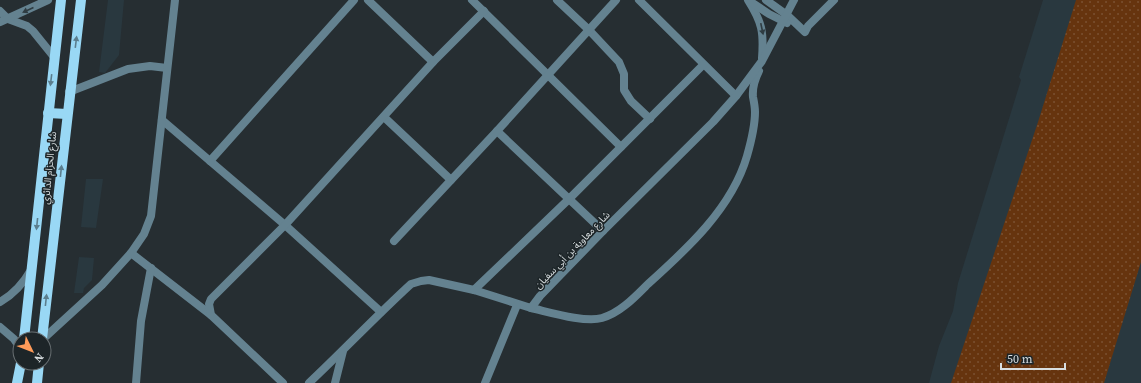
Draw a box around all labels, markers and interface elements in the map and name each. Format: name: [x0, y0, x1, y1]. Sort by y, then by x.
one-way arrow: [22, 7, 34, 13]
one-way arrow: [759, 23, 765, 35]
one-way arrow: [72, 36, 79, 48]
one-way arrow: [48, 74, 55, 87]
street label: شارع الحزام الدائري: [39, 131, 61, 205]
one-way arrow: [57, 165, 64, 177]
street label: شارع معاوية بن أبي سفيان: [531, 208, 614, 293]
one-way arrow: [33, 218, 40, 230]
one-way arrow: [43, 294, 49, 306]
north arrow: [12, 331, 52, 371]
scale bar: [1001, 345, 1065, 371]
text: N: [31, 349, 47, 366]
text: 50 m: [1007, 351, 1033, 367]

